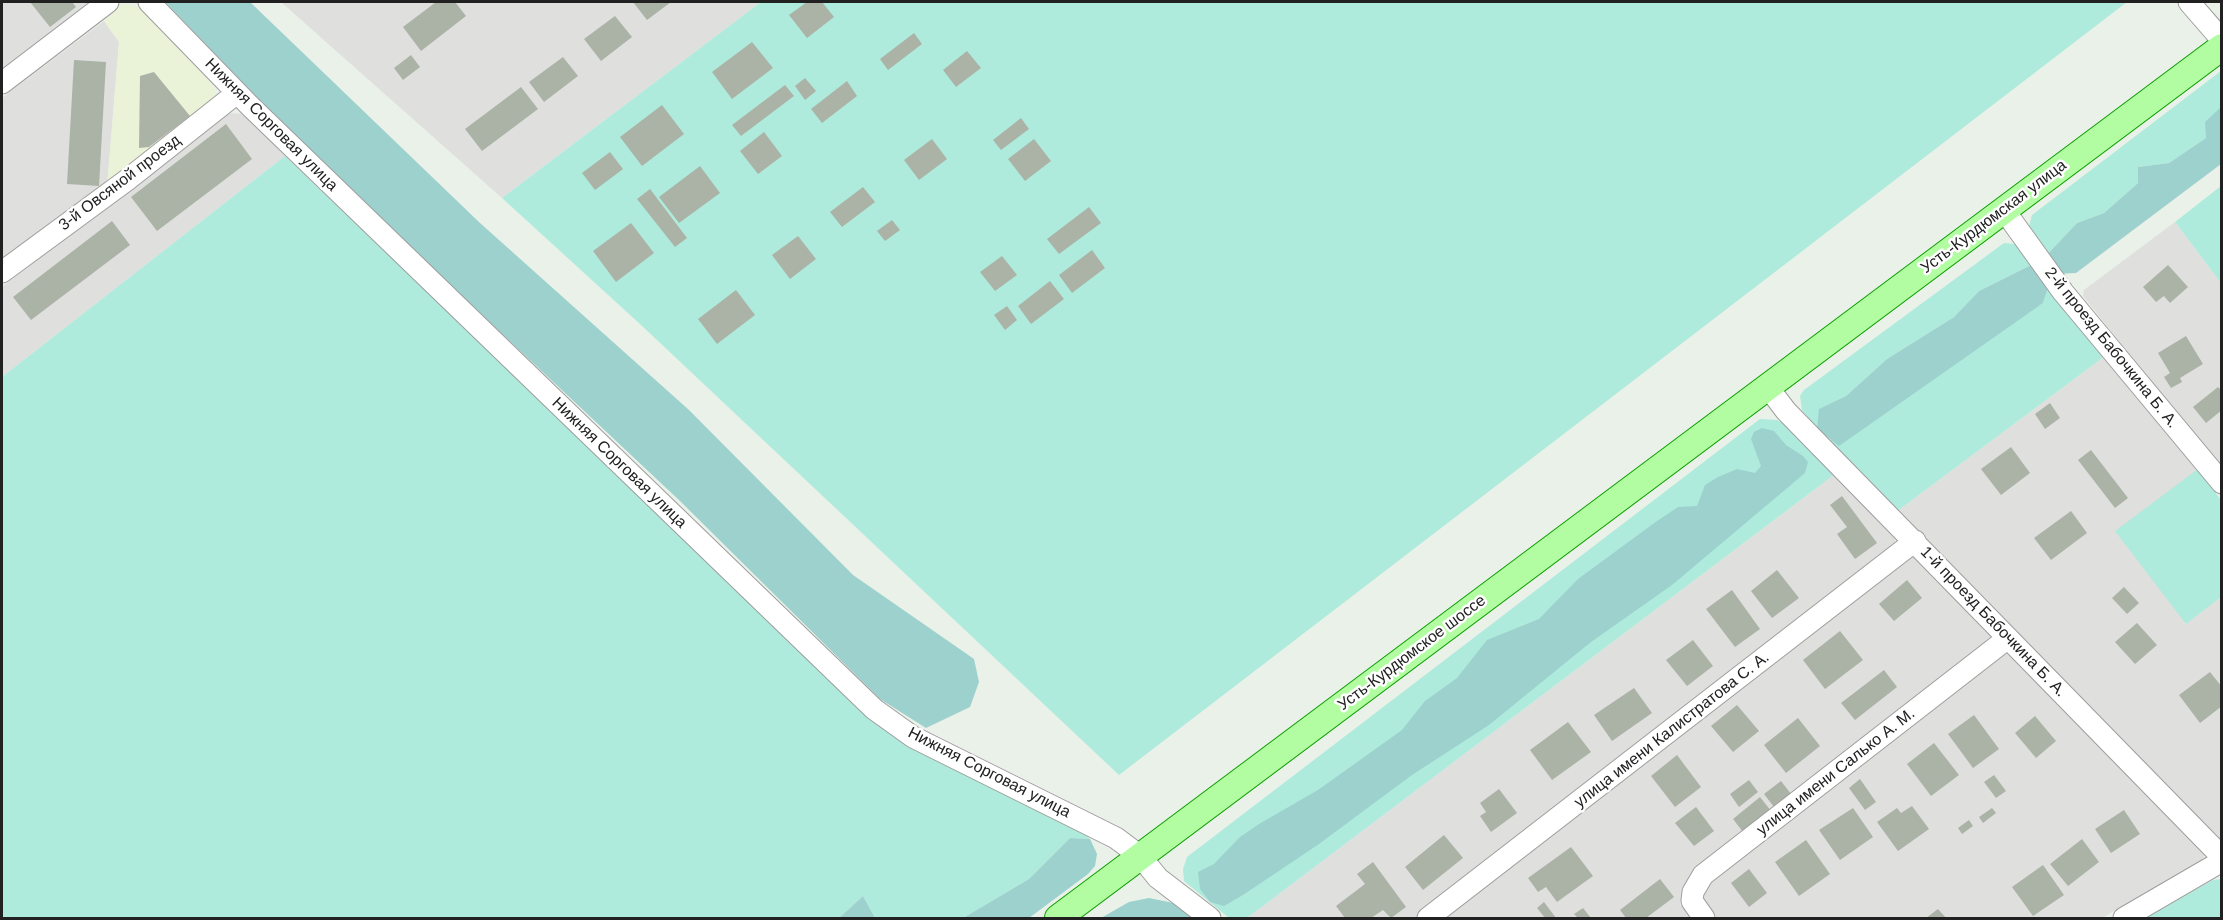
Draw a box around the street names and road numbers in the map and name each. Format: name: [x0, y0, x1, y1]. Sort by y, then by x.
street label: Нижняя Сорговая улица: [201, 55, 341, 195]
street label: 3-й Овсяной проезд: [55, 131, 185, 235]
street label: Усть-Курдюмская улица: [1917, 156, 2071, 278]
street label: 2-й проезд Бабочкина Б. А.: [2040, 264, 2182, 432]
street label: Нижняя Сорговая улица: [548, 394, 690, 532]
street label: 1-й проезд Бабочкина Б. А.: [1916, 543, 2070, 701]
street label: Усть-Курдюмское шоссе: [1334, 591, 1490, 715]
street label: улица имени Калистратова С. А.: [1571, 648, 1773, 812]
street label: улица имени Салько А. М.: [1753, 704, 1919, 840]
street label: Нижняя Сорговая улица: [905, 724, 1073, 822]

